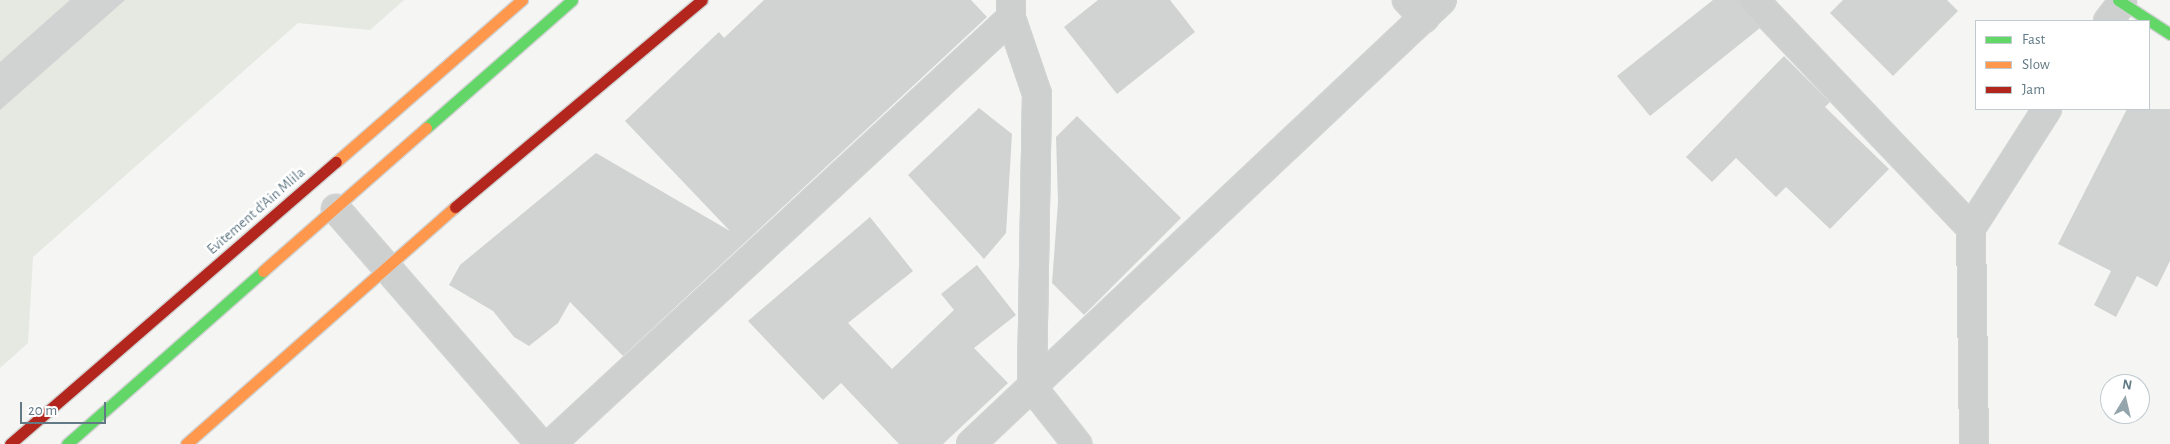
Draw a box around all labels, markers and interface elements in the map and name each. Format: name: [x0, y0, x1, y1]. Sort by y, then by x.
legend: [1975, 20, 2150, 110]
text: Fast: [2022, 32, 2045, 47]
text: Slow: [2022, 57, 2050, 72]
text: Jam: [2022, 82, 2045, 97]
street label: Evitement d'Ain Mlila: [203, 164, 309, 258]
north arrow: [2100, 374, 2150, 424]
text: N: [2121, 377, 2133, 393]
scale bar: [22, 392, 109, 424]
text: 20 m: [28, 403, 57, 418]

